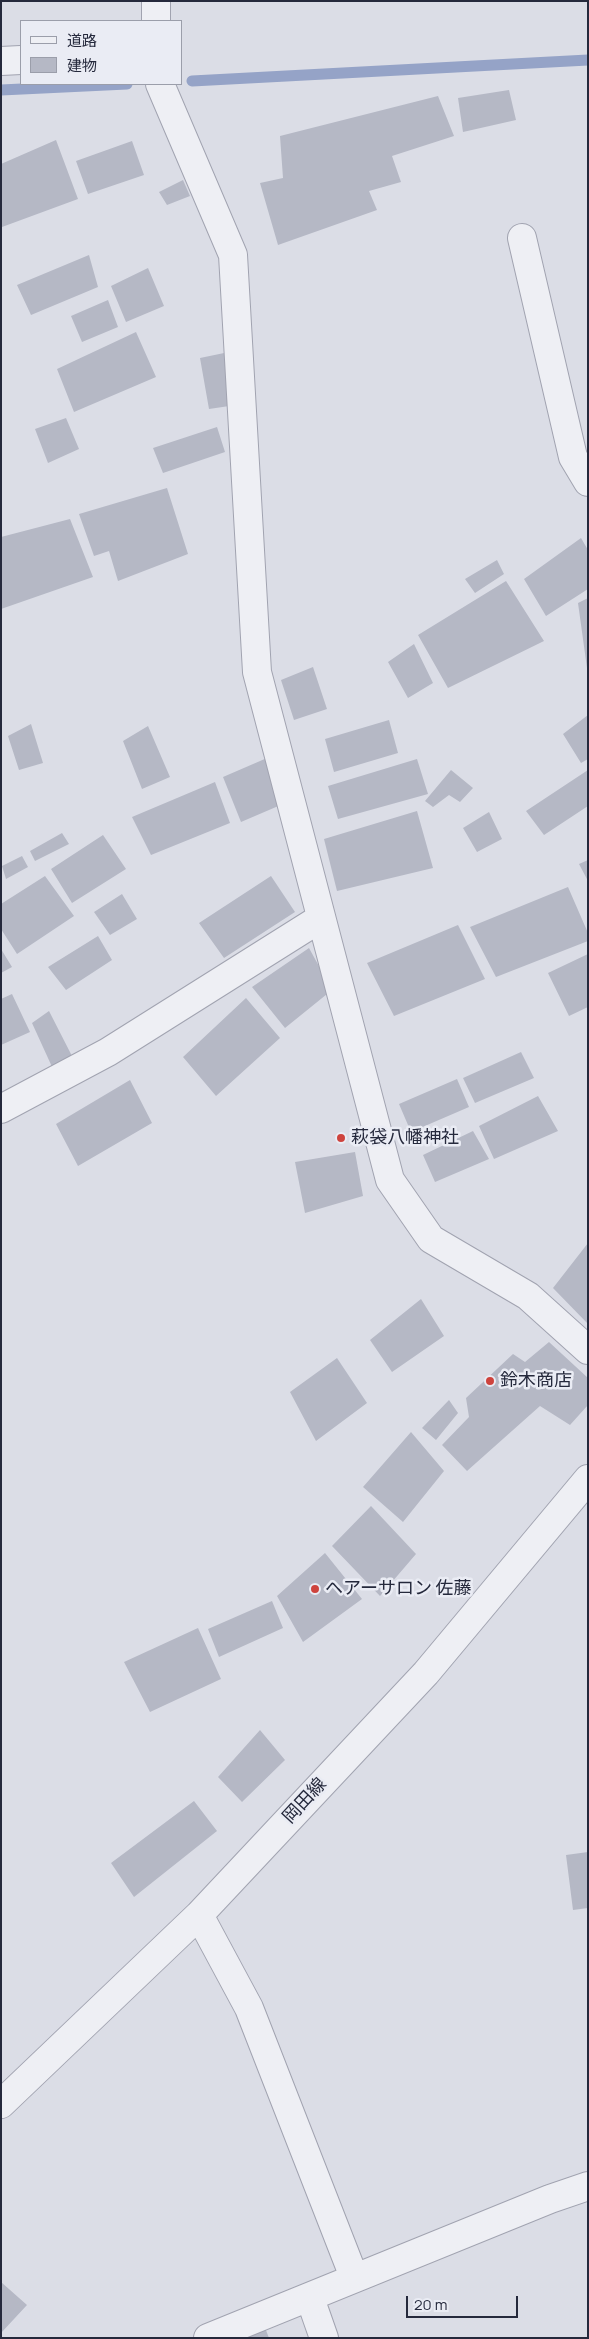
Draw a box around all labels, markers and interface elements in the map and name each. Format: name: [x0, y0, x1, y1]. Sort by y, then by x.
legend: [20, 20, 182, 85]
text: 道路: [67, 30, 97, 51]
text: 建物: [67, 55, 97, 76]
place label: 萩袋八幡神社: [351, 1127, 459, 1149]
marker: 萩袋八幡神社: [335, 1132, 347, 1144]
place label: 鈴木商店: [500, 1370, 572, 1392]
marker: 鈴木商店: [484, 1375, 496, 1387]
place label: ヘアーサロン 佐藤: [325, 1578, 472, 1600]
marker: ヘアーサロン 佐藤: [309, 1583, 321, 1595]
street label: 岡田線: [279, 1774, 331, 1828]
scale bar: [409, 2286, 522, 2318]
text: 20 m: [414, 2294, 447, 2315]

